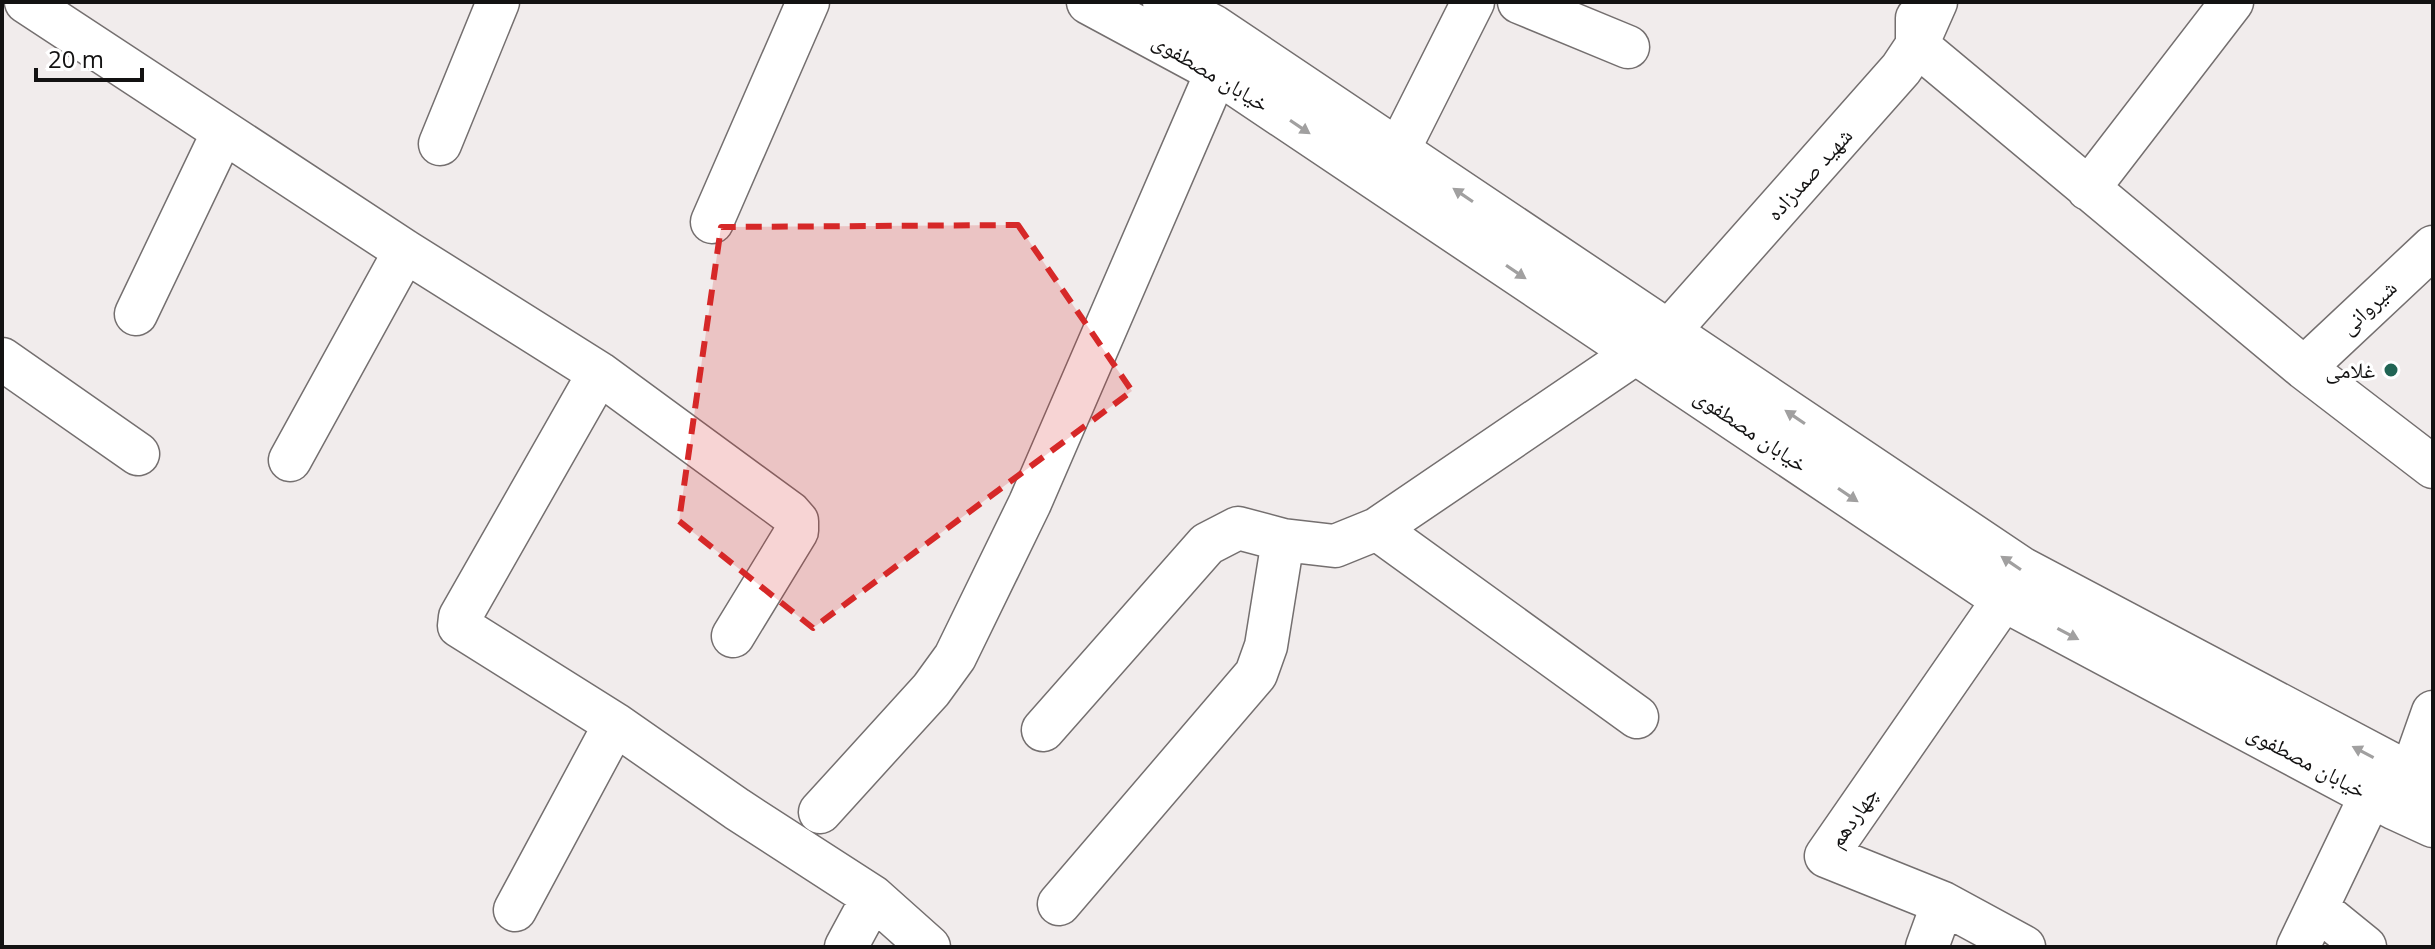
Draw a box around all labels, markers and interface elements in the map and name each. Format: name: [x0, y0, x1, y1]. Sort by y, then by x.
street label: خیابان مصطفوی: [1148, 25, 1275, 118]
scale bar: [36, 32, 142, 82]
text: 20 m: [48, 42, 104, 75]
one-way arrow: [1290, 119, 1311, 134]
street label: شهید صمدزاده: [1758, 120, 1858, 226]
one-way arrow: [1453, 187, 1474, 202]
one-way arrow: [1505, 265, 1527, 279]
street label: شیروانی: [2332, 272, 2402, 340]
place label: غلامی: [2325, 354, 2375, 384]
marker: غلامی: [2382, 361, 2400, 379]
street label: خیابان مصطفوی: [1689, 380, 1814, 478]
one-way arrow: [1785, 410, 1806, 425]
one-way arrow: [1838, 487, 1859, 502]
one-way arrow: [2001, 555, 2022, 570]
one-way arrow: [2057, 626, 2079, 640]
street label: خیابان مصطفوی: [2243, 716, 2372, 804]
one-way arrow: [2352, 746, 2375, 759]
street label: چهاردهم: [1820, 780, 1885, 854]

